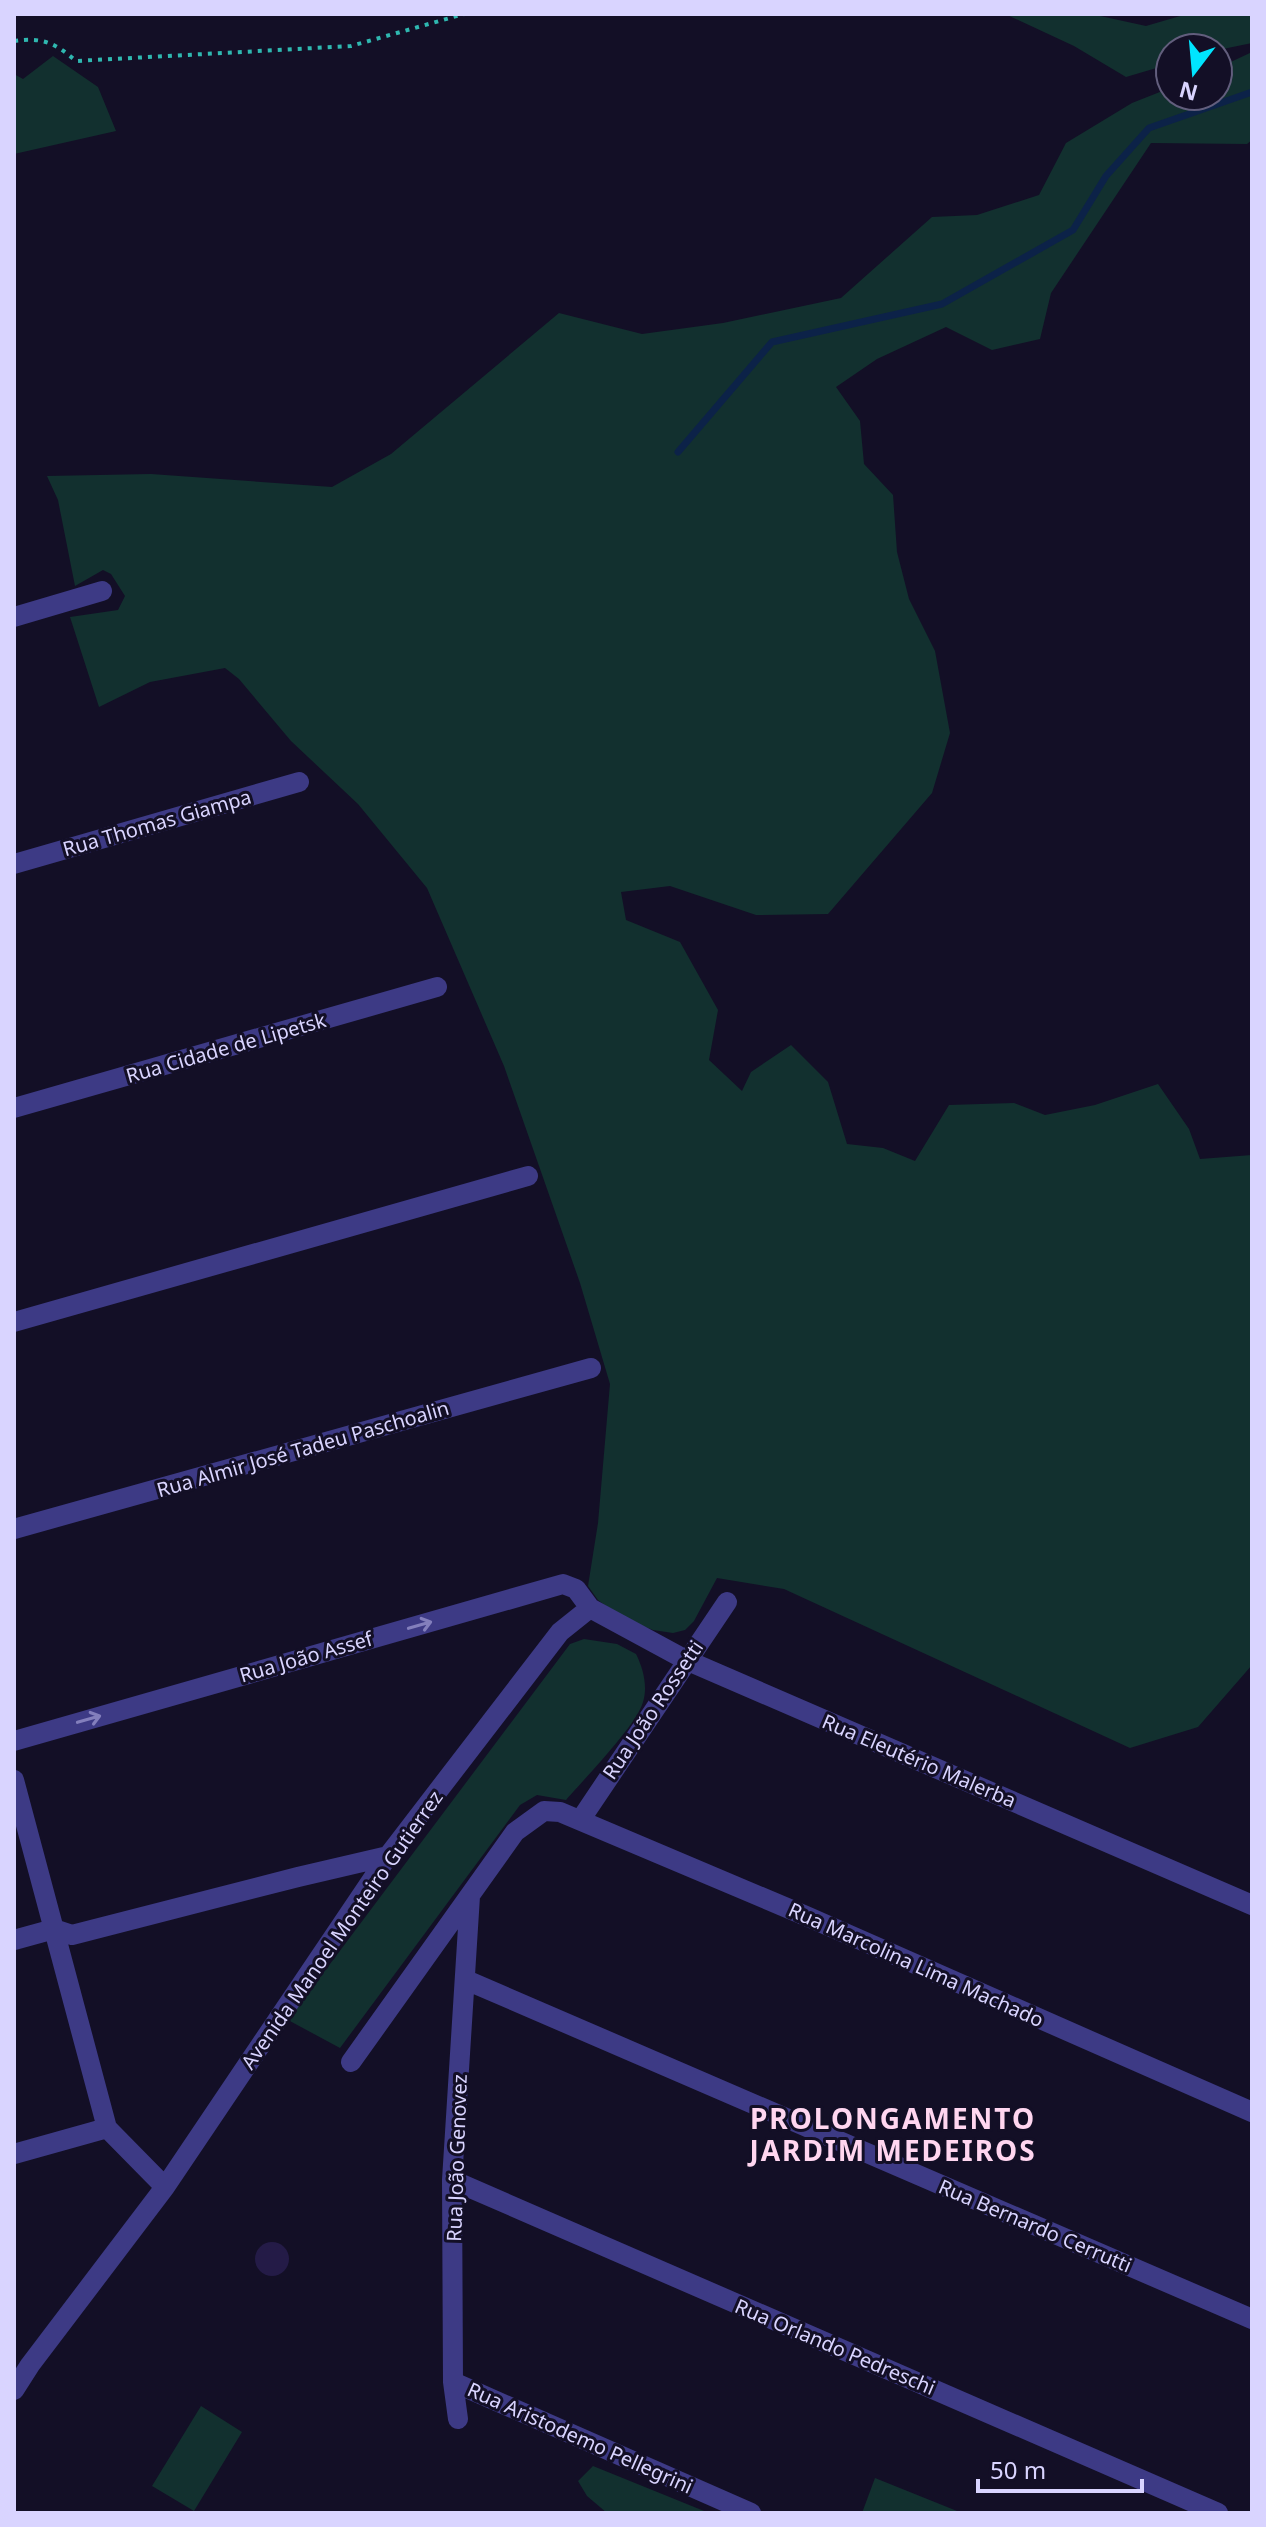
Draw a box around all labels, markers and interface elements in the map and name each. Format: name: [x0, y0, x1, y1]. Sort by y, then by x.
north arrow: [1154, 32, 1234, 112]
text: N: [1175, 75, 1201, 109]
street label: Rua Thomas Giampa: [60, 783, 254, 862]
street label: Rua Cidade de Lipetsk: [123, 1006, 329, 1089]
street label: Rua Almir José Tadeu Paschoalin: [154, 1394, 452, 1503]
one-way arrow: [406, 1617, 432, 1632]
street label: Rua João Assef: [236, 1624, 377, 1688]
street label: Rua João Rossetti: [596, 1635, 709, 1784]
street label: Rua Eleutério Malerba: [818, 1707, 1020, 1814]
one-way arrow: [75, 1711, 101, 1726]
street label: Avenida Manoel Monteiro Gutierrez: [235, 1785, 449, 2074]
street label: Rua Marcolina Lima Machado: [784, 1896, 1048, 2033]
street label: Rua João Genovez: [440, 2074, 473, 2242]
district label: PROLONGAMENTO JARDIM MEDEIROS: [746, 2099, 1037, 2169]
street label: Rua Bernardo Cerrutti: [935, 2173, 1136, 2278]
street label: Rua Orlando Pedreschi: [731, 2292, 939, 2401]
street label: Rua Aristodemo Pellegrini: [463, 2376, 697, 2500]
scale bar: [978, 2443, 1142, 2493]
text: 50 m: [990, 2453, 1046, 2486]

